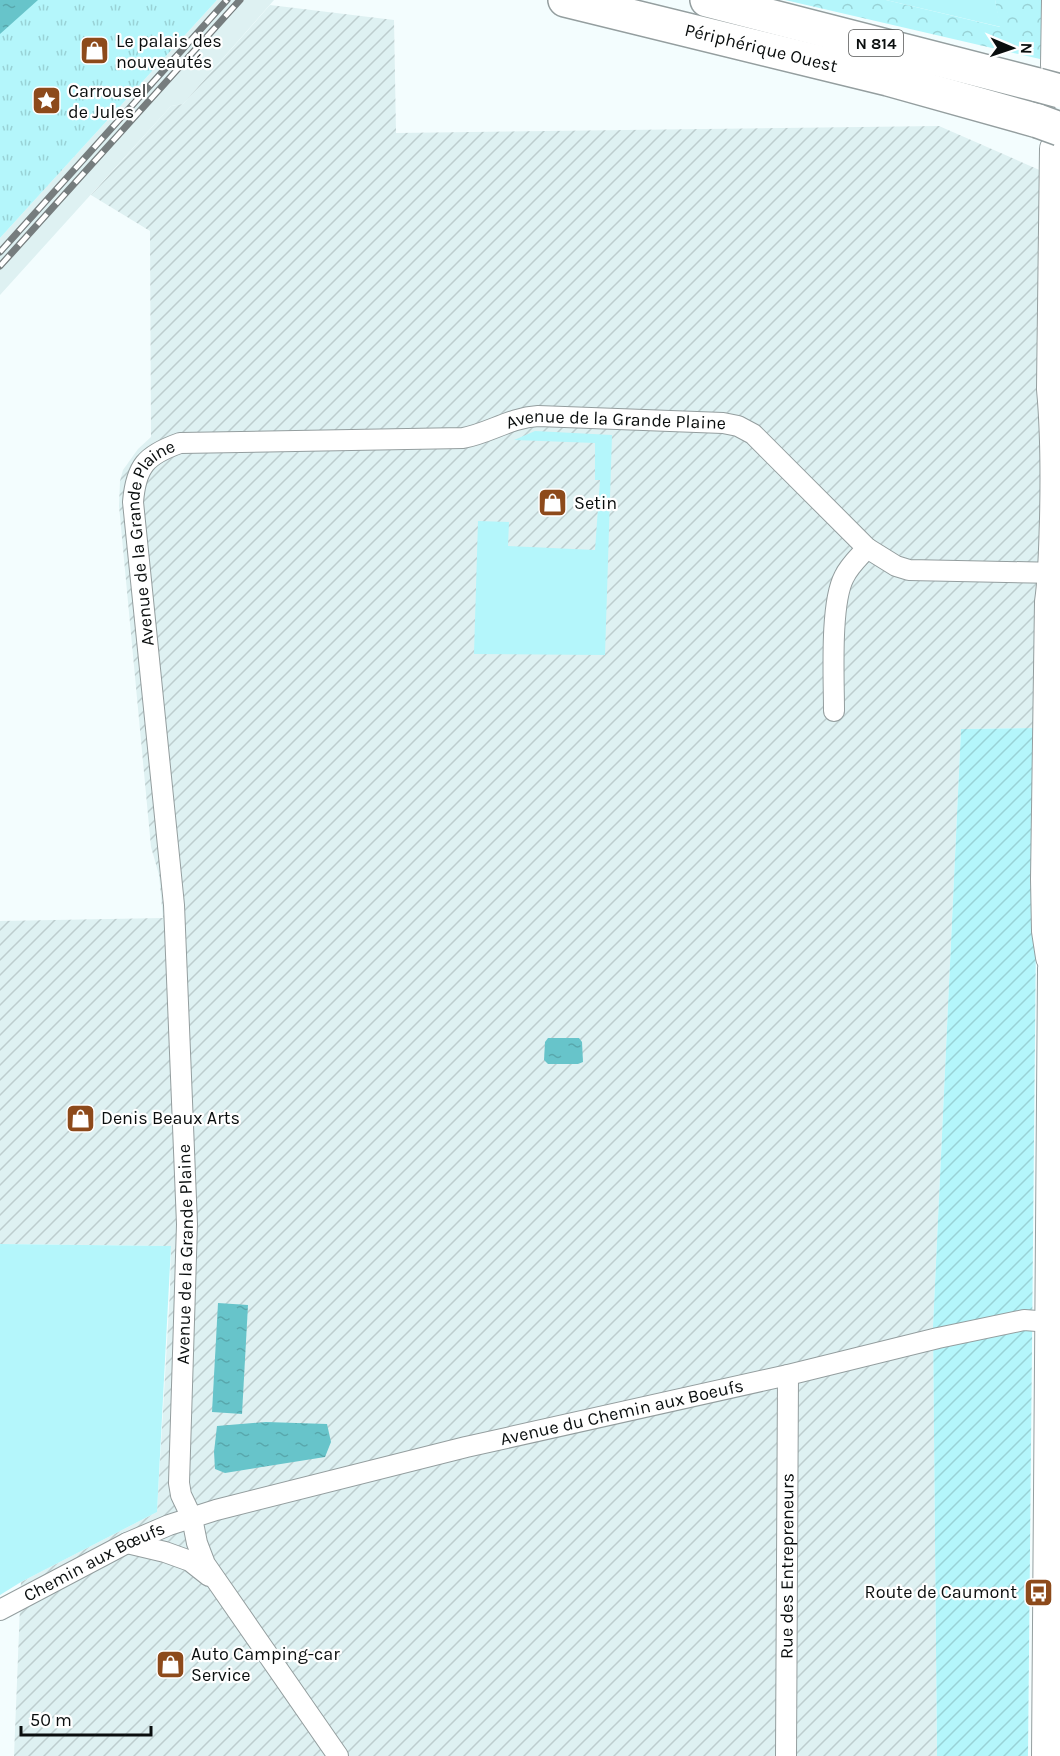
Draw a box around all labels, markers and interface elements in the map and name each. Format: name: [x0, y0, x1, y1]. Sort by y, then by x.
north arrow: [982, 18, 1042, 78]
street label: Périphérique Ouest: [683, 19, 840, 77]
place label: Le palais des nouveautés: [116, 30, 222, 73]
road number: N 814: [849, 30, 903, 56]
shop icon: Le palais des nouveautés: [79, 35, 111, 67]
text: N: [1017, 42, 1036, 55]
place label: Carrousel de Jules: [68, 80, 146, 123]
place icon: Carrousel de Jules: [31, 85, 63, 117]
street label: Avenue de la Grande Plaine: [503, 405, 726, 434]
street label: Avenue de la Grande Plaine: [122, 435, 178, 647]
shop icon: Setin: [537, 487, 569, 519]
place label: Setin: [574, 492, 617, 514]
shop icon: Denis Beaux Arts: [64, 1102, 96, 1134]
place label: Denis Beaux Arts: [101, 1107, 240, 1129]
street label: Avenue de la Grande Plaine: [172, 1144, 198, 1365]
street label: Avenue du Chemin aux Boeufs: [498, 1374, 745, 1450]
street label: Rue des Entrepreneurs: [776, 1473, 798, 1659]
street label: Chemin aux Bœufs: [20, 1517, 168, 1607]
bus stop icon: Route de Caumont: [1022, 1576, 1054, 1608]
place label: Route de Caumont: [865, 1581, 1017, 1603]
place label: Auto Camping-car Service: [191, 1643, 340, 1686]
shop icon: Auto Camping-car Service: [154, 1648, 186, 1680]
scale bar: [21, 1699, 152, 1737]
text: 50 m: [30, 1709, 72, 1731]

